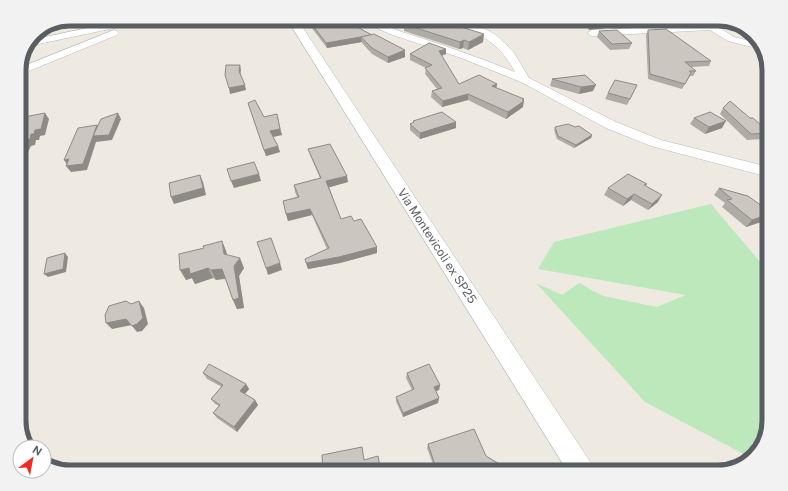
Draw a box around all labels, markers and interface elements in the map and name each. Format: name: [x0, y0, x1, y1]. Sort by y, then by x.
street label: Via Montevicoli ex SP25: [395, 186, 480, 306]
north arrow: [12, 439, 52, 479]
text: N: [30, 443, 44, 458]

